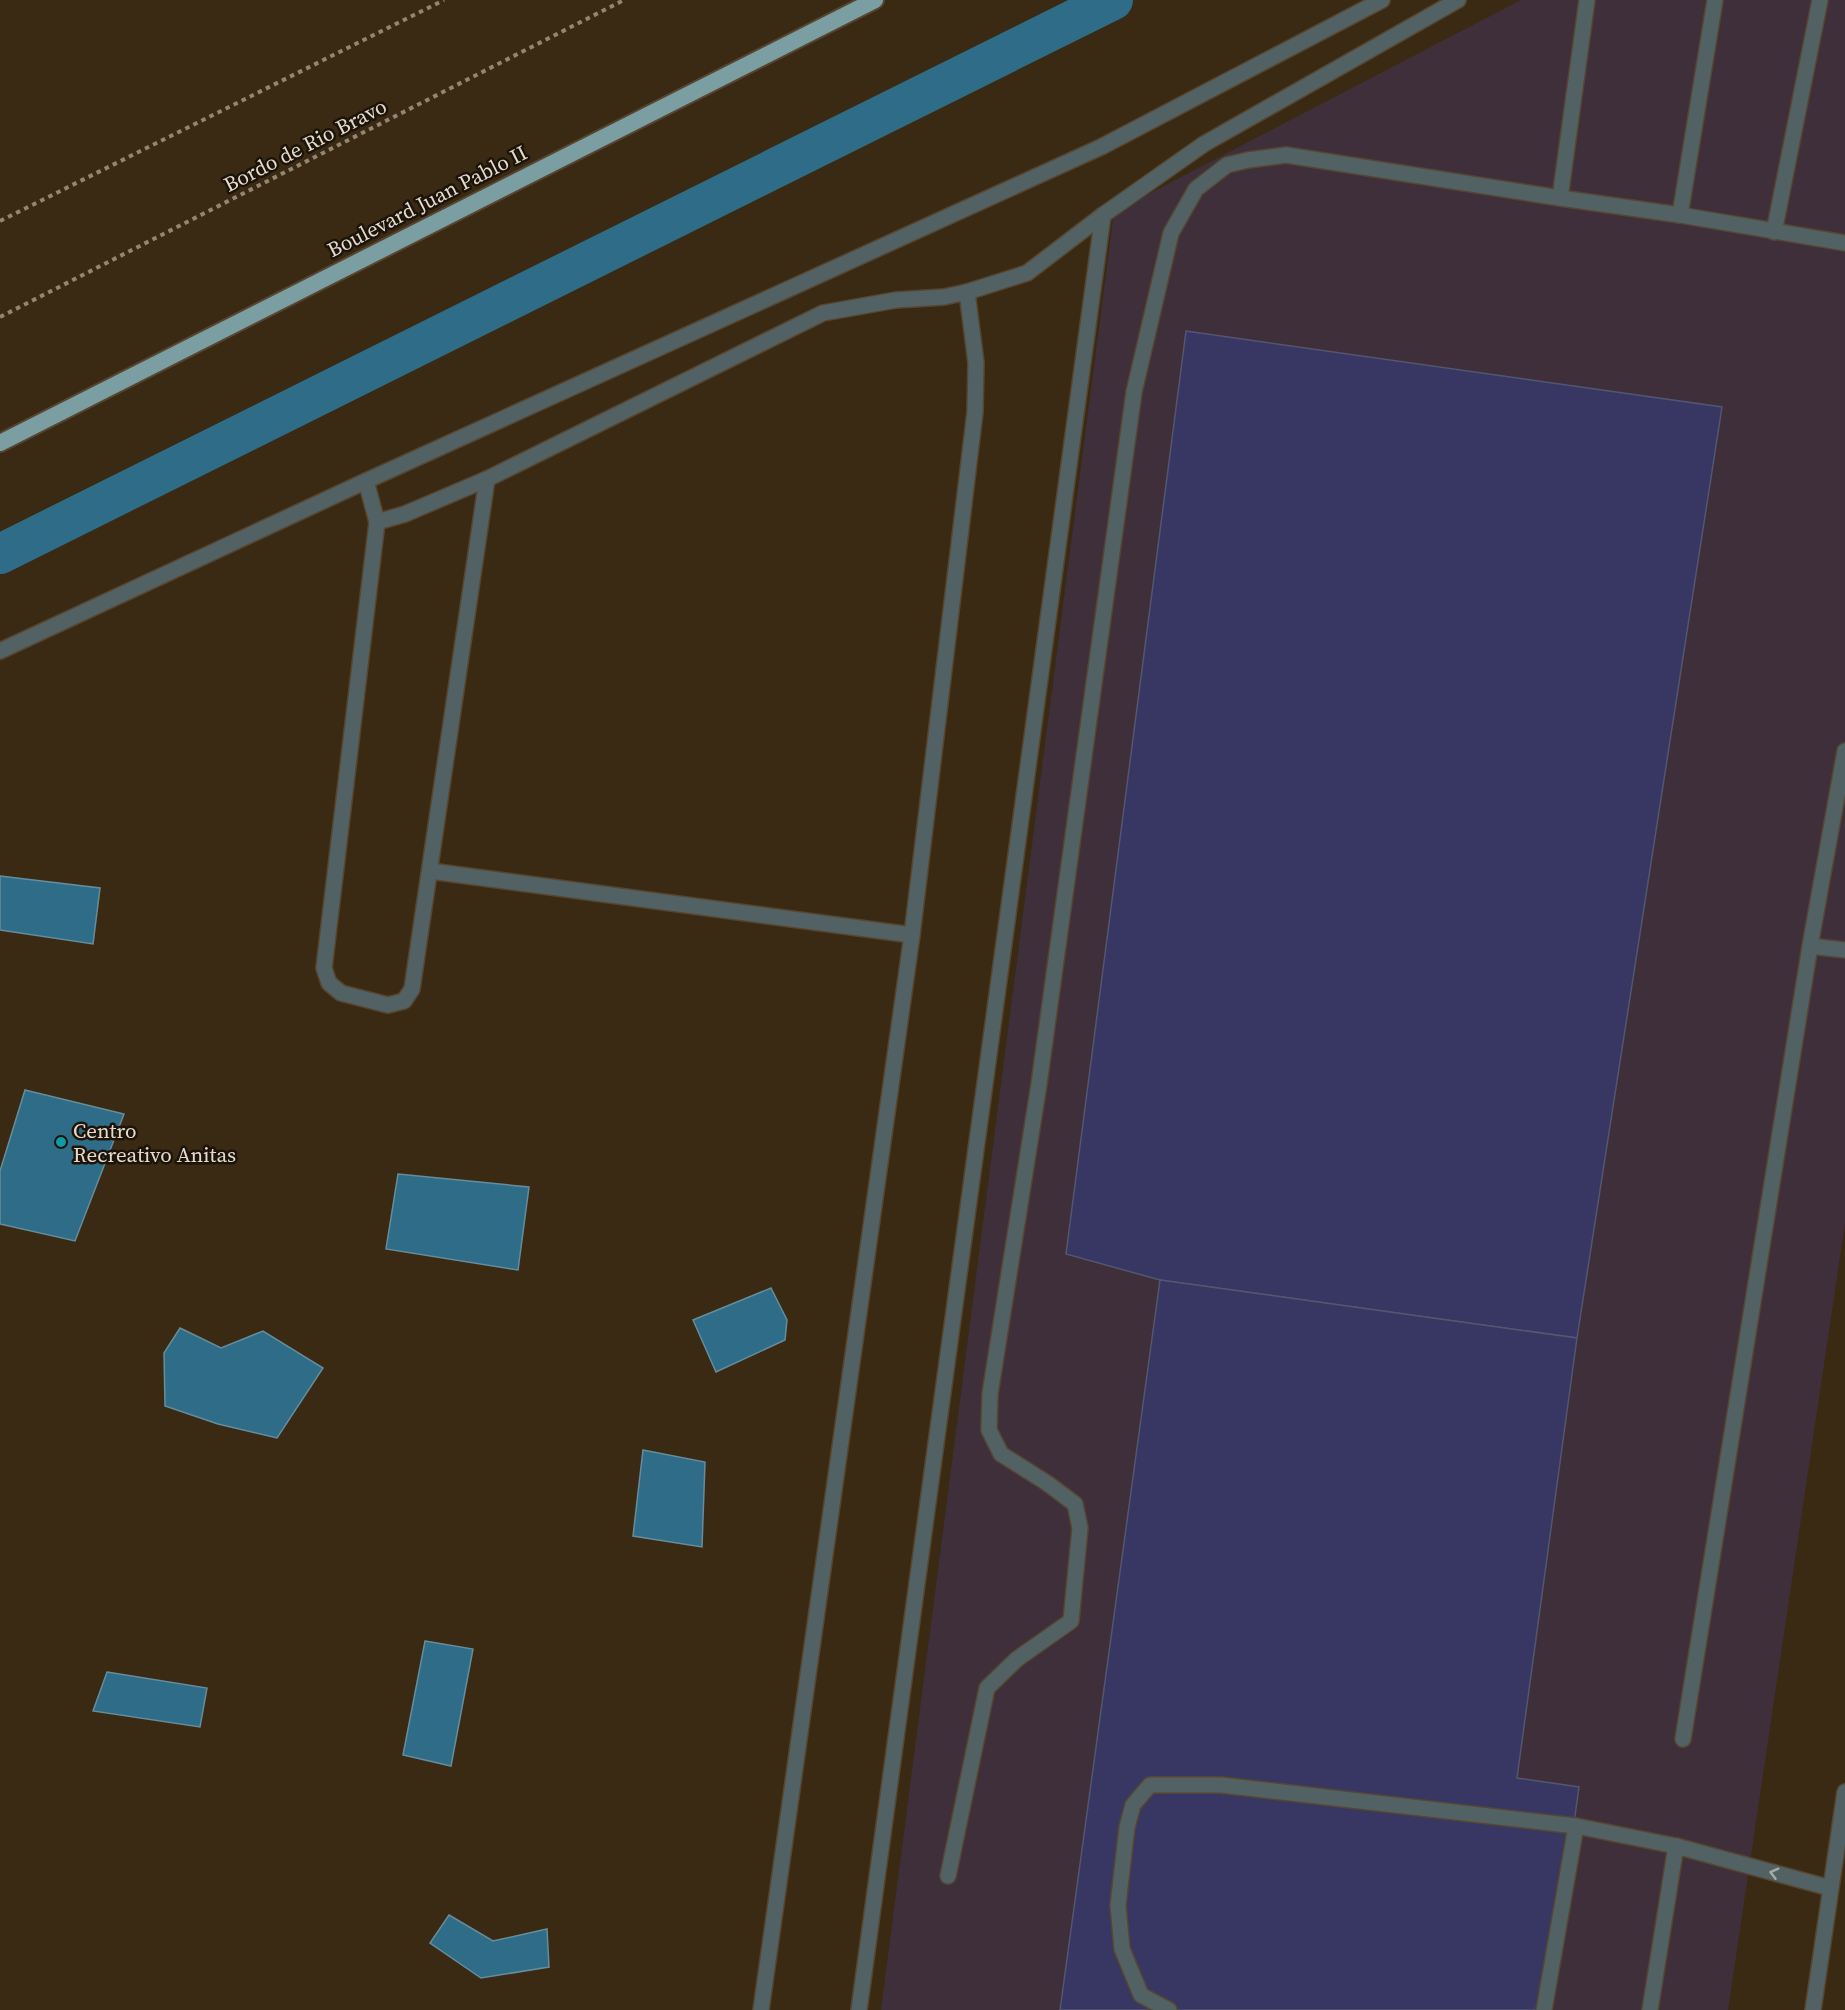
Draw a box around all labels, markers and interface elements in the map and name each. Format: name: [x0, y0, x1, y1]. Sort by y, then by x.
street label: Bordo de Rio Bravo: [218, 91, 392, 199]
street label: Boulevard Juan Pablo II: [322, 138, 532, 264]
place label: Centro Recreativo Anitas: [73, 1116, 236, 1169]
marker: Centro Recreativo Anitas: [54, 1135, 68, 1149]
one-way arrow: [1769, 1868, 1780, 1880]

